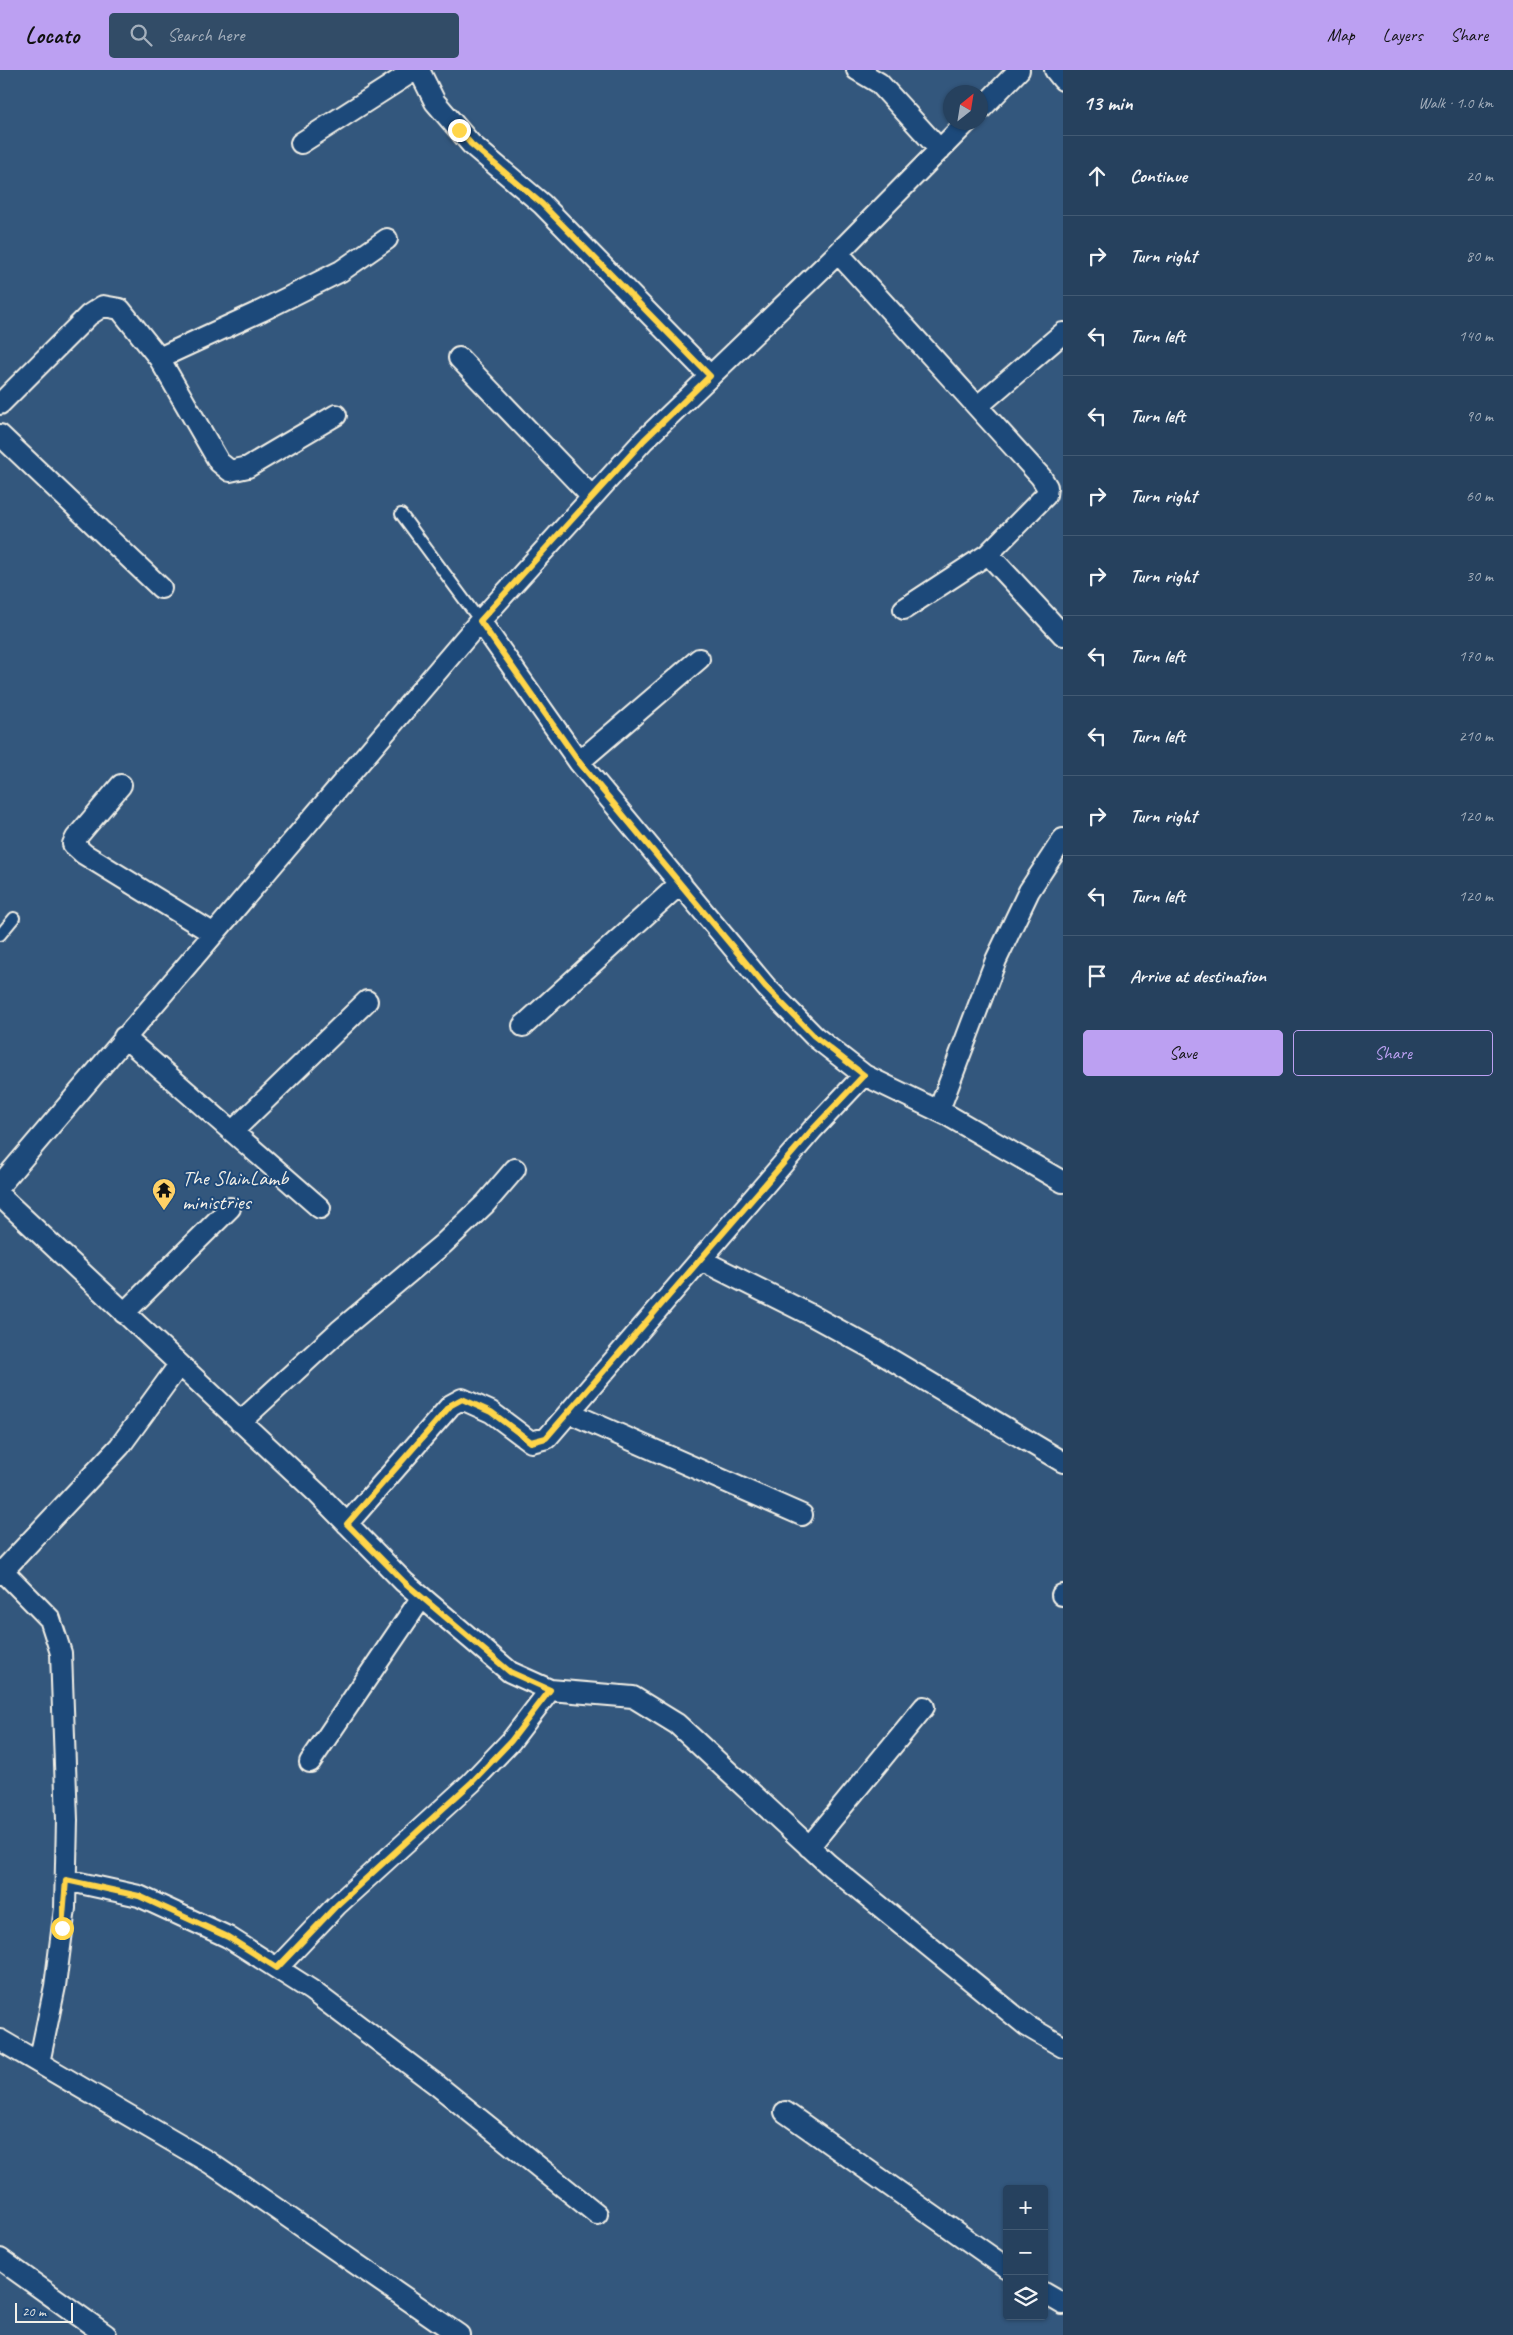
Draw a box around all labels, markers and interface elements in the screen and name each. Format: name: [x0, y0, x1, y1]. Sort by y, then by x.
search box: [109, 13, 459, 58]
text: Locato: [25, 20, 79, 50]
icon: search: [127, 21, 155, 49]
text: Search here: [167, 23, 245, 47]
text: Map: [1327, 24, 1355, 46]
text: Layers: [1383, 24, 1422, 46]
text: Share: [1450, 24, 1488, 46]
north arrow: [943, 85, 988, 130]
text: 13 min: [1083, 90, 1133, 116]
text: Walk · 1.0 km: [1418, 93, 1493, 113]
route end: [448, 119, 471, 142]
icon: ahead: [1083, 162, 1111, 190]
text: Continue: [1130, 164, 1187, 188]
text: 20 m: [1466, 166, 1493, 186]
icon: right: [1083, 242, 1111, 270]
text: Turn right: [1130, 244, 1197, 268]
text: 80 m: [1466, 246, 1493, 266]
icon: left: [1083, 322, 1111, 350]
text: Turn left: [1130, 324, 1185, 348]
text: 140 m: [1459, 326, 1493, 346]
icon: left: [1083, 402, 1111, 430]
text: Turn left: [1130, 404, 1185, 428]
text: 90 m: [1466, 406, 1493, 426]
icon: right: [1083, 482, 1111, 510]
text: Turn right: [1130, 484, 1197, 508]
text: 60 m: [1466, 486, 1493, 506]
icon: right: [1083, 562, 1111, 590]
text: Turn right: [1130, 564, 1197, 588]
text: 30 m: [1466, 566, 1493, 586]
icon: left: [1083, 642, 1111, 670]
text: Turn left: [1130, 644, 1185, 668]
text: 170 m: [1459, 646, 1493, 666]
icon: left: [1083, 722, 1111, 750]
text: Turn left: [1130, 724, 1185, 748]
text: 210 m: [1459, 726, 1493, 746]
icon: right: [1083, 802, 1111, 830]
text: Turn right: [1130, 804, 1197, 828]
text: 120 m: [1459, 806, 1493, 826]
icon: left: [1083, 882, 1111, 910]
text: Turn left: [1130, 884, 1185, 908]
text: 120 m: [1459, 886, 1493, 906]
icon: arrive: [1083, 962, 1111, 990]
text: Arrive at destination: [1130, 964, 1266, 988]
button: Save: [1083, 1030, 1283, 1076]
button: Share: [1293, 1030, 1493, 1076]
place label: The SlainLamb ministries: [182, 1165, 290, 1215]
temple icon: The SlainLamb ministries: [151, 1177, 177, 1211]
route start: [51, 1917, 74, 1940]
map controls: [1003, 2185, 1048, 2320]
button: +: [1003, 2185, 1048, 2230]
button: −: [1003, 2230, 1048, 2275]
button: layers: [1003, 2275, 1048, 2320]
scale bar: [15, 2300, 72, 2323]
text: 20 m: [22, 2303, 46, 2320]

